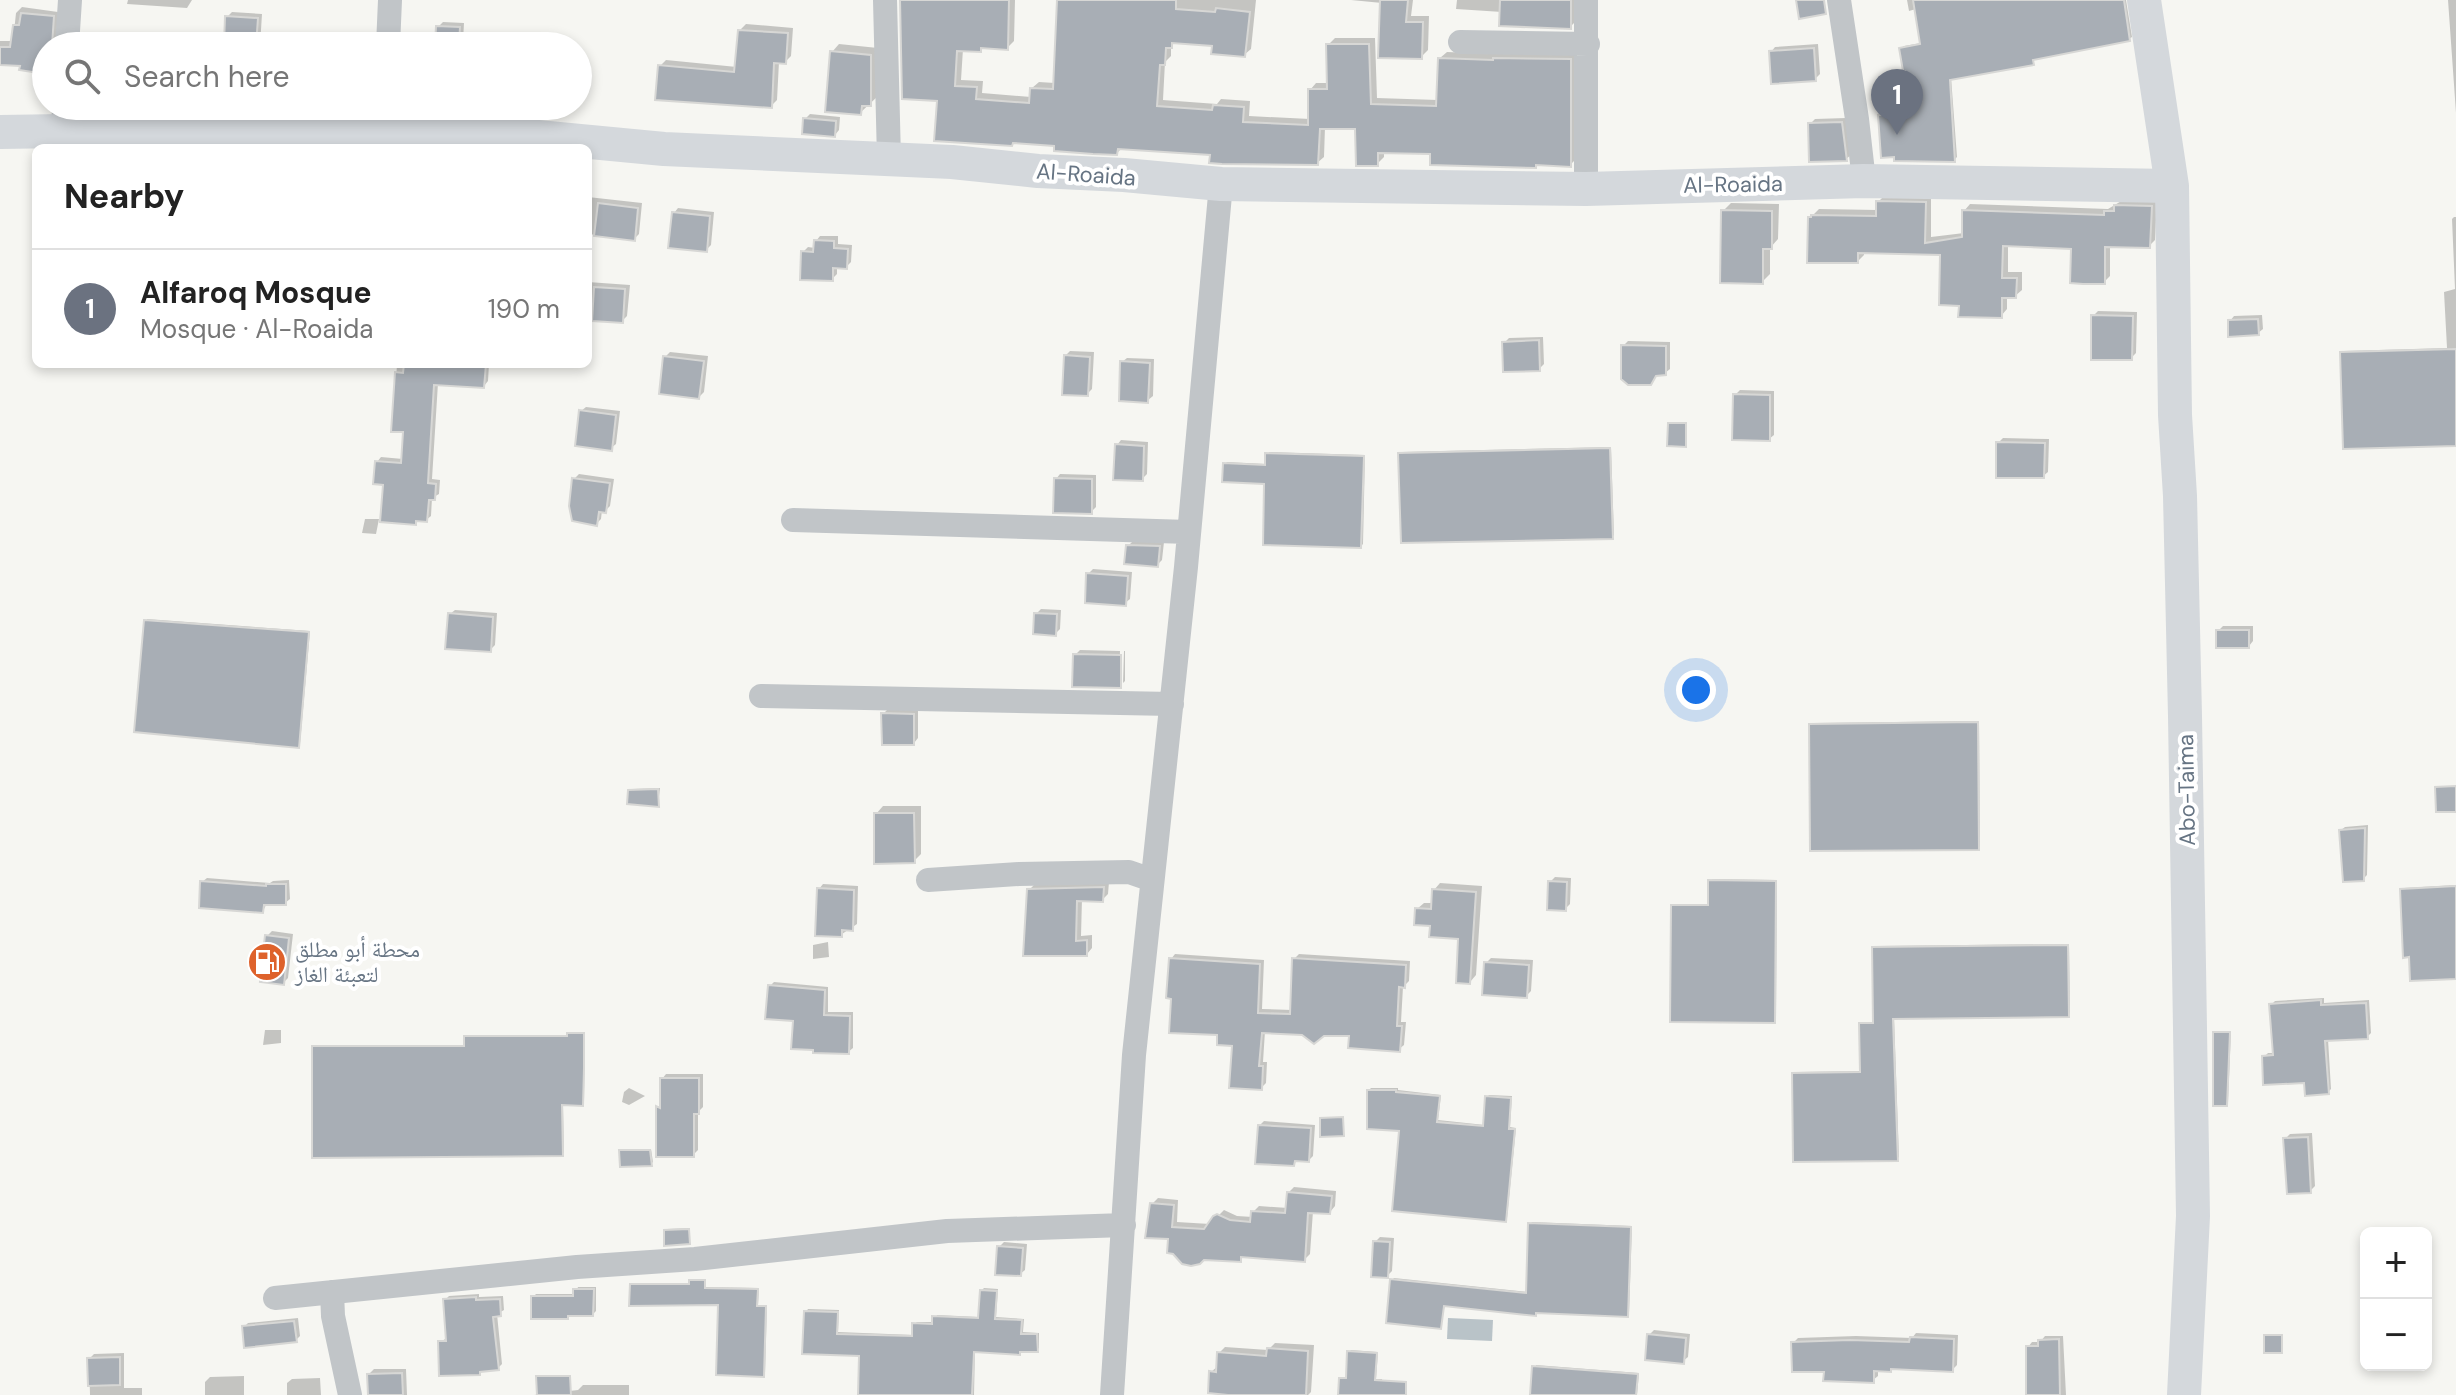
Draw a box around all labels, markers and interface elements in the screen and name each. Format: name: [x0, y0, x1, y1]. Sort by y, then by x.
search box: [32, 32, 592, 120]
icon: search: [60, 54, 104, 98]
text: Search here: [124, 57, 290, 96]
pin: 1: [1871, 69, 1923, 135]
street label: Al-Roaida: [1035, 157, 1137, 192]
street label: Al-Roaida: [1683, 169, 1783, 200]
text: Nearby: [64, 174, 184, 219]
text: Alfaroq Mosque: [140, 273, 371, 312]
text: 1: [85, 292, 95, 326]
text: 190 m: [488, 292, 560, 326]
text: Mosque · Al-Roaida: [140, 312, 373, 346]
your location: [1676, 670, 1716, 710]
street label: Abo-Taima: [2171, 734, 2202, 846]
place label: محطة أبو مطلق لتعبئة الغاز: [294, 935, 420, 989]
fuel station icon: محطة أبو مطلق لتعبئة الغاز: [246, 941, 288, 983]
map controls: [2360, 1227, 2432, 1371]
button: +: [2360, 1227, 2432, 1299]
button: −: [2360, 1299, 2432, 1371]

